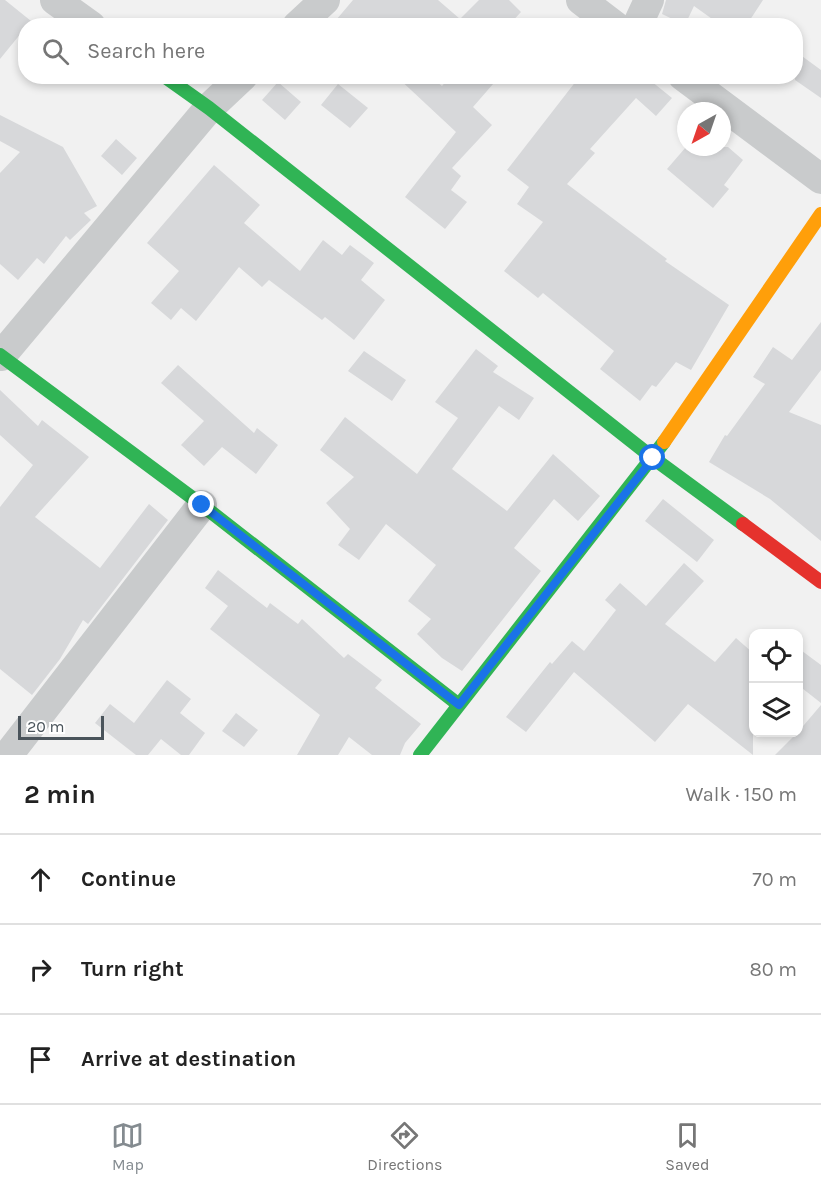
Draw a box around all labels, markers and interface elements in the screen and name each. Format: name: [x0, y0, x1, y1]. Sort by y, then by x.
search box: [18, 18, 803, 84]
icon: search: [39, 35, 72, 68]
text: Search here: [87, 38, 205, 64]
north arrow: [677, 102, 731, 156]
route start: [639, 444, 665, 470]
route end: [188, 491, 214, 517]
map controls: [749, 629, 803, 737]
button: locate: [749, 629, 803, 683]
button: layers: [749, 683, 803, 737]
scale bar: [18, 713, 104, 740]
text: 20 m: [27, 717, 65, 736]
text: 2 min: [24, 779, 96, 810]
text: Walk · 150 m: [686, 783, 797, 806]
icon: ahead: [24, 863, 57, 896]
text: Continue: [81, 866, 176, 892]
text: 70 m: [752, 868, 797, 891]
icon: right: [24, 953, 57, 986]
text: Turn right: [81, 956, 184, 982]
text: 80 m: [749, 958, 797, 981]
icon: arrive: [24, 1043, 57, 1076]
text: Arrive at destination: [81, 1046, 296, 1072]
tab: Map: [111, 1119, 144, 1174]
tab: Directions: [367, 1119, 442, 1174]
tab: Saved: [665, 1119, 710, 1174]

